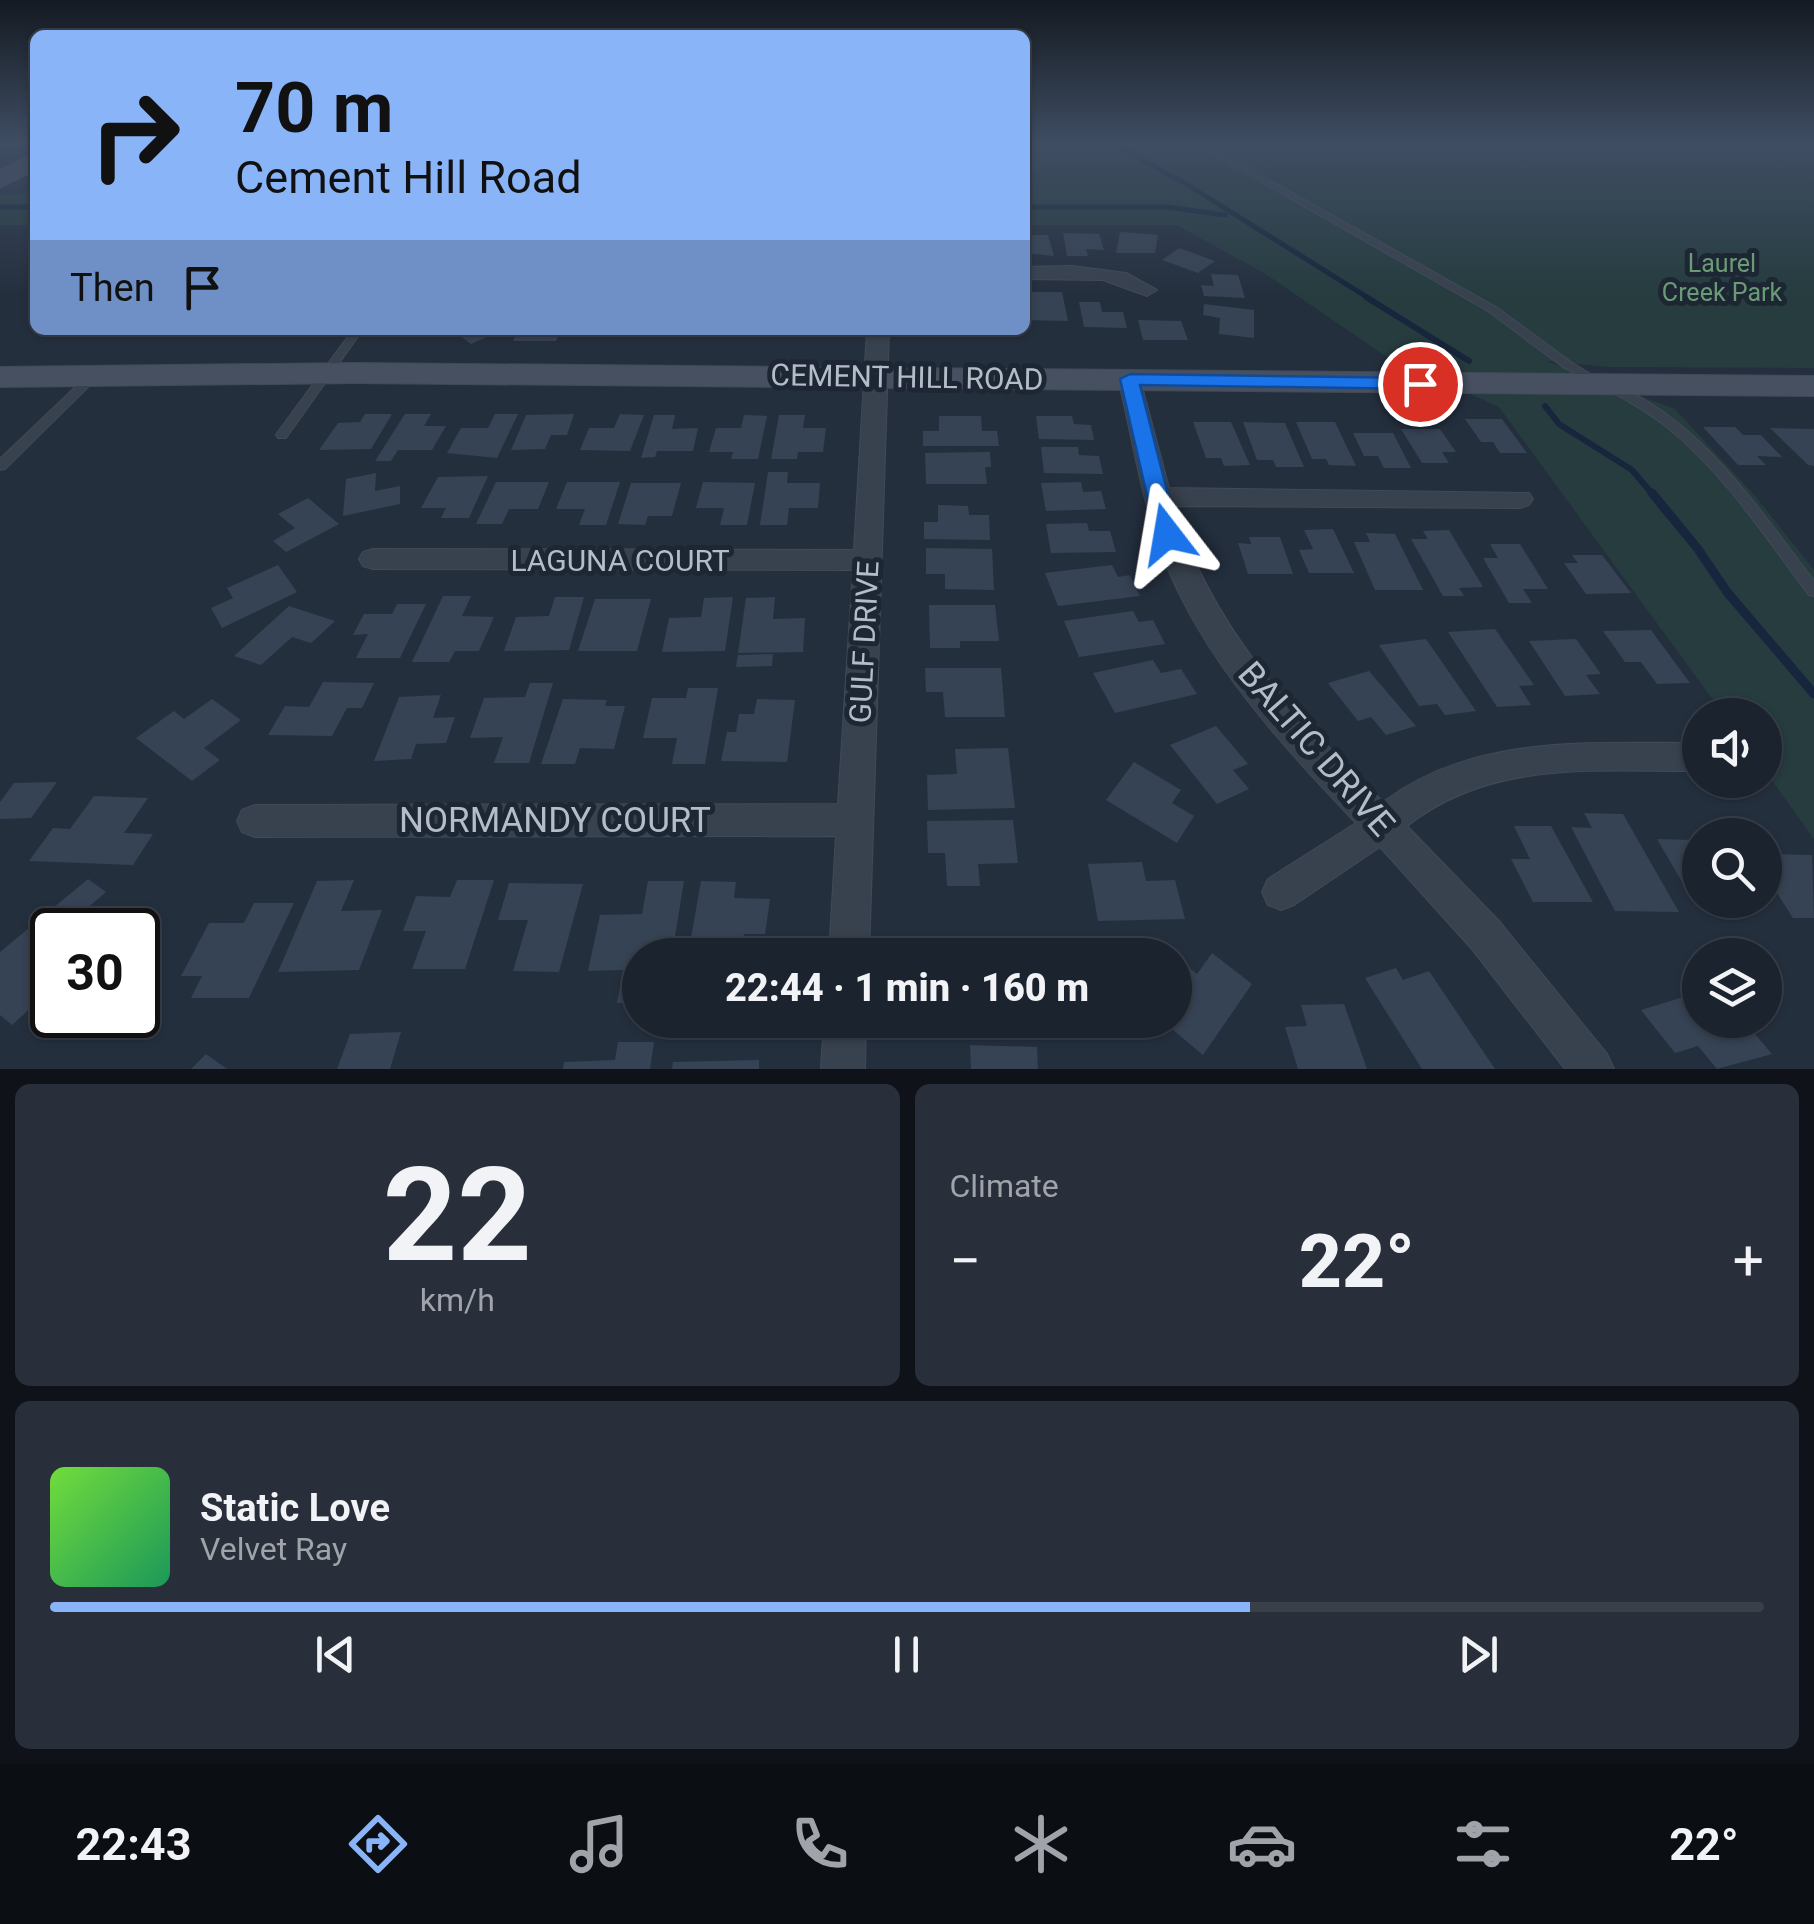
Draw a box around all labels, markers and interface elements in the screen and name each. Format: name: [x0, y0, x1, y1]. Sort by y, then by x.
text: 70 m: [235, 67, 393, 149]
icon: right: [70, 70, 200, 200]
text: Cement Hill Road: [235, 151, 582, 204]
park label: Laurel Creek Park: [1662, 249, 1782, 307]
icon: arrive: [175, 260, 230, 315]
text: Then: [70, 266, 155, 310]
pin: [1378, 342, 1463, 427]
street label: CEMENT HILL ROAD: [770, 357, 1044, 397]
icon: arrive: [1393, 357, 1448, 412]
position arrow: [1115, 482, 1219, 586]
street label: LAGUNA COURT: [510, 543, 730, 578]
street label: GULF DRIVE: [842, 560, 886, 724]
street label: BALTIC DRIVE: [1229, 654, 1403, 844]
map controls: [1682, 698, 1782, 1038]
button: sound: [1682, 698, 1782, 798]
street label: NORMANDY COURT: [399, 800, 711, 841]
button: search: [1682, 818, 1782, 918]
speed limit sign: 30: [30, 908, 160, 1038]
button: layers: [1682, 938, 1782, 1038]
text: 22:44 · 1 min · 160 m: [725, 966, 1089, 1010]
text: 22: [383, 1139, 532, 1292]
text: Climate: [950, 1167, 1059, 1205]
text: 22°: [1299, 1217, 1415, 1305]
text: −: [950, 1229, 981, 1293]
text: +: [1733, 1229, 1764, 1293]
text: km/h: [420, 1281, 495, 1319]
text: Static Love: [200, 1486, 390, 1530]
text: Velvet Ray: [200, 1530, 347, 1568]
icon: previous: [308, 1627, 363, 1682]
icon: pause: [879, 1627, 934, 1682]
icon: next: [1451, 1627, 1506, 1682]
icon: directions: [343, 1809, 413, 1879]
icon: music: [564, 1809, 634, 1879]
icon: phone: [785, 1809, 855, 1879]
icon: climate: [1006, 1809, 1076, 1879]
icon: car: [1227, 1809, 1297, 1879]
icon: filters: [1448, 1809, 1518, 1879]
text: 22:43: [76, 1818, 192, 1871]
text: 22°: [1669, 1818, 1738, 1871]

